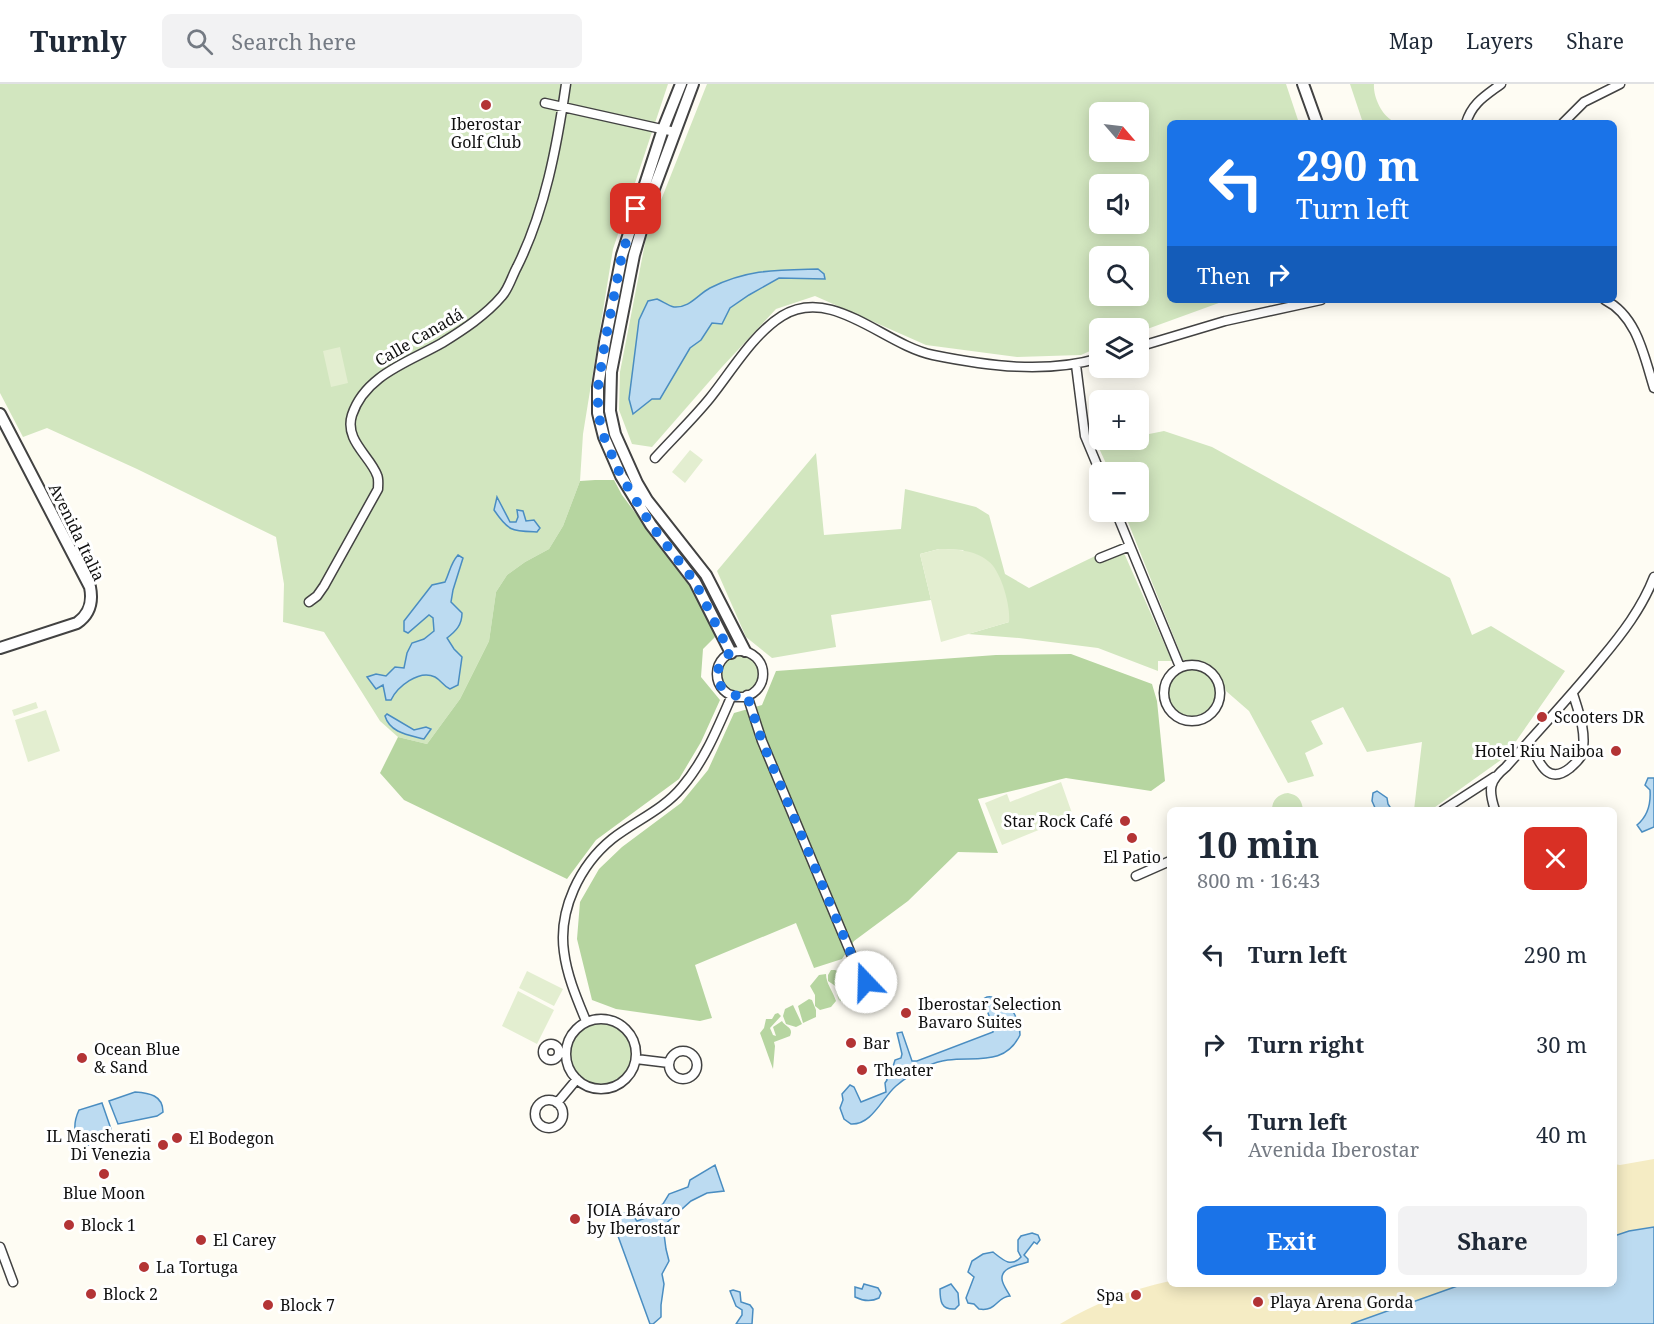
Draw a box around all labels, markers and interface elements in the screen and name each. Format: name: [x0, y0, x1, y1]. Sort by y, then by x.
search box: [162, 14, 582, 68]
text: Turnly: [30, 22, 126, 60]
icon: search: [183, 25, 216, 58]
text: Search here: [231, 26, 356, 56]
text: Map: [1389, 27, 1433, 55]
text: Layers: [1466, 27, 1533, 55]
text: Share: [1566, 27, 1624, 55]
marker: Iberostar Golf Club: [479, 98, 493, 112]
north arrow: [1089, 102, 1149, 162]
map controls: [1089, 102, 1149, 522]
place label: Iberostar Golf Club: [451, 113, 522, 153]
text: 290 m: [1296, 136, 1420, 193]
icon: left: [1197, 144, 1275, 222]
button: sound: [1089, 174, 1149, 234]
pin: [610, 183, 661, 234]
text: Turn left: [1296, 190, 1409, 227]
icon: arrive: [619, 192, 652, 225]
button: search: [1089, 246, 1149, 306]
icon: right: [1262, 258, 1295, 291]
text: Then: [1197, 260, 1250, 290]
street label: Calle Canadá: [371, 303, 467, 371]
button: layers: [1089, 318, 1149, 378]
button: +: [1089, 390, 1149, 450]
button: −: [1089, 462, 1149, 522]
street label: Avenida Italia: [44, 479, 110, 585]
place label: Scooters DR: [1554, 706, 1645, 728]
marker: Scooters DR: [1535, 710, 1549, 724]
place label: Hotel Riu Naiboa: [1474, 740, 1604, 762]
marker: Hotel Riu Naiboa: [1609, 744, 1623, 758]
place label: Star Rock Café: [1004, 810, 1113, 832]
marker: Star Rock Café: [1118, 814, 1132, 828]
text: 10 min: [1197, 820, 1319, 869]
button: close: [1524, 827, 1587, 890]
marker: El Patio: [1125, 831, 1139, 845]
place label: El Patio: [1103, 846, 1161, 868]
text: 800 m · 16:43: [1197, 867, 1320, 894]
icon: left: [1197, 938, 1230, 971]
text: Turn left: [1248, 939, 1347, 969]
text: 290 m: [1524, 939, 1587, 969]
position arrow: [834, 950, 898, 1014]
place label: Iberostar Selection Bavaro Suites: [918, 993, 1062, 1033]
marker: Iberostar Selection Bavaro Suites: [899, 1006, 913, 1020]
icon: right: [1197, 1028, 1230, 1061]
text: Turn right: [1248, 1029, 1364, 1059]
text: 30 m: [1536, 1029, 1587, 1059]
place label: Bar: [863, 1032, 890, 1054]
marker: Bar: [844, 1036, 858, 1050]
place label: Ocean Blue & Sand: [94, 1038, 180, 1078]
marker: Ocean Blue & Sand: [75, 1051, 89, 1065]
place label: Theater: [874, 1059, 934, 1081]
marker: Theater: [855, 1063, 869, 1077]
text: Turn left: [1248, 1106, 1347, 1136]
icon: left: [1197, 1118, 1230, 1151]
text: 40 m: [1536, 1119, 1587, 1149]
place label: IL Mascherati Di Venezia: [46, 1125, 151, 1165]
place label: El Bodegon: [189, 1127, 274, 1149]
marker: El Bodegon: [170, 1131, 184, 1145]
text: Avenida Iberostar: [1248, 1136, 1419, 1163]
marker: IL Mascherati Di Venezia: [156, 1138, 170, 1152]
marker: Blue Moon: [97, 1167, 111, 1181]
place label: Blue Moon: [63, 1182, 145, 1204]
place label: JOIA Bávaro by Iberostar: [586, 1199, 681, 1239]
button: Exit: [1197, 1206, 1386, 1275]
button: Share: [1398, 1206, 1587, 1275]
marker: JOIA Bávaro by Iberostar: [568, 1212, 582, 1226]
place label: Block 1: [81, 1214, 136, 1236]
marker: Block 1: [62, 1218, 76, 1232]
place label: El Carey: [213, 1229, 277, 1251]
marker: El Carey: [194, 1233, 208, 1247]
place label: La Tortuga: [156, 1256, 238, 1278]
marker: La Tortuga: [137, 1260, 151, 1274]
place label: Block 2: [103, 1283, 158, 1305]
place label: Spa: [1096, 1284, 1124, 1306]
marker: Block 2: [84, 1287, 98, 1301]
marker: Spa: [1129, 1288, 1143, 1302]
place label: Playa Arena Gorda: [1270, 1291, 1413, 1313]
place label: Block 7: [280, 1294, 335, 1316]
marker: Playa Arena Gorda: [1251, 1295, 1265, 1309]
marker: Block 7: [261, 1298, 275, 1312]

